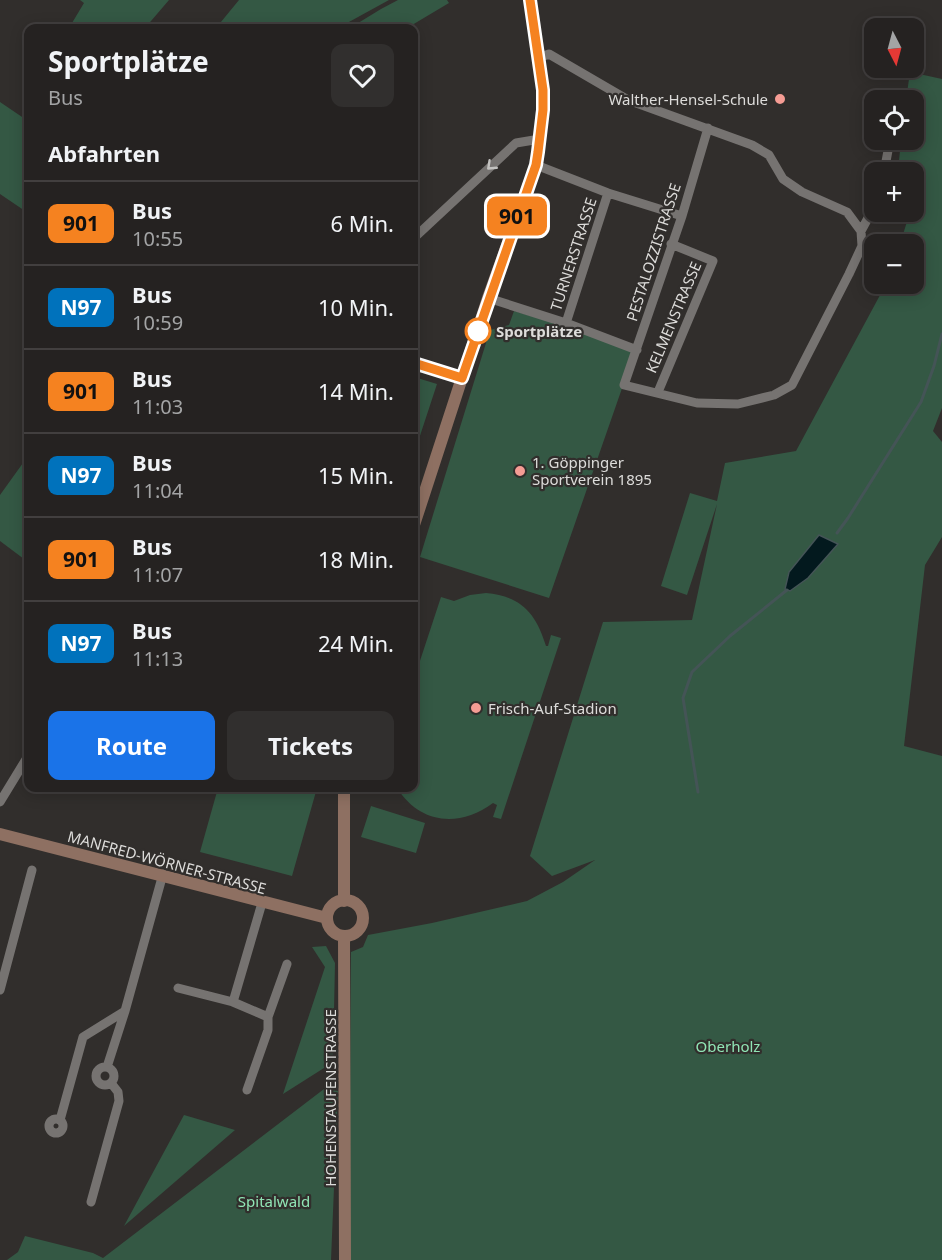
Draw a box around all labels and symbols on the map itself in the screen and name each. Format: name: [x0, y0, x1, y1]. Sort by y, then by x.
north arrow: [864, 18, 924, 78]
place label: Walther-Hensel-Schule: [608, 89, 768, 109]
marker: Walther-Hensel-Schule: [773, 92, 787, 106]
one-way arrow: [487, 159, 498, 170]
street label: PESTALOZZISTRASSE: [621, 180, 685, 324]
street label: TURNERSTRASSE: [545, 195, 601, 313]
line badge: 901: [482, 196, 552, 236]
street label: KELMENSTRASSE: [641, 258, 705, 376]
marker: Sportplätze: [465, 318, 491, 344]
place label: Sportplätze: [496, 321, 582, 341]
place label: 1. Göppinger Sportverein 1895: [532, 452, 652, 489]
marker: 1. Göppinger Sportverein 1895: [513, 464, 527, 478]
place label: Frisch-Auf-Stadion: [488, 698, 617, 718]
marker: Frisch-Auf-Stadion: [469, 701, 483, 715]
street label: MANFRED-WÖRNER-STRASSE: [65, 826, 269, 898]
street label: HOHENSTAUFENSTRASSE: [320, 1009, 340, 1187]
park label: Oberholz: [696, 1036, 760, 1056]
park label: Spitalwald: [238, 1191, 310, 1211]

